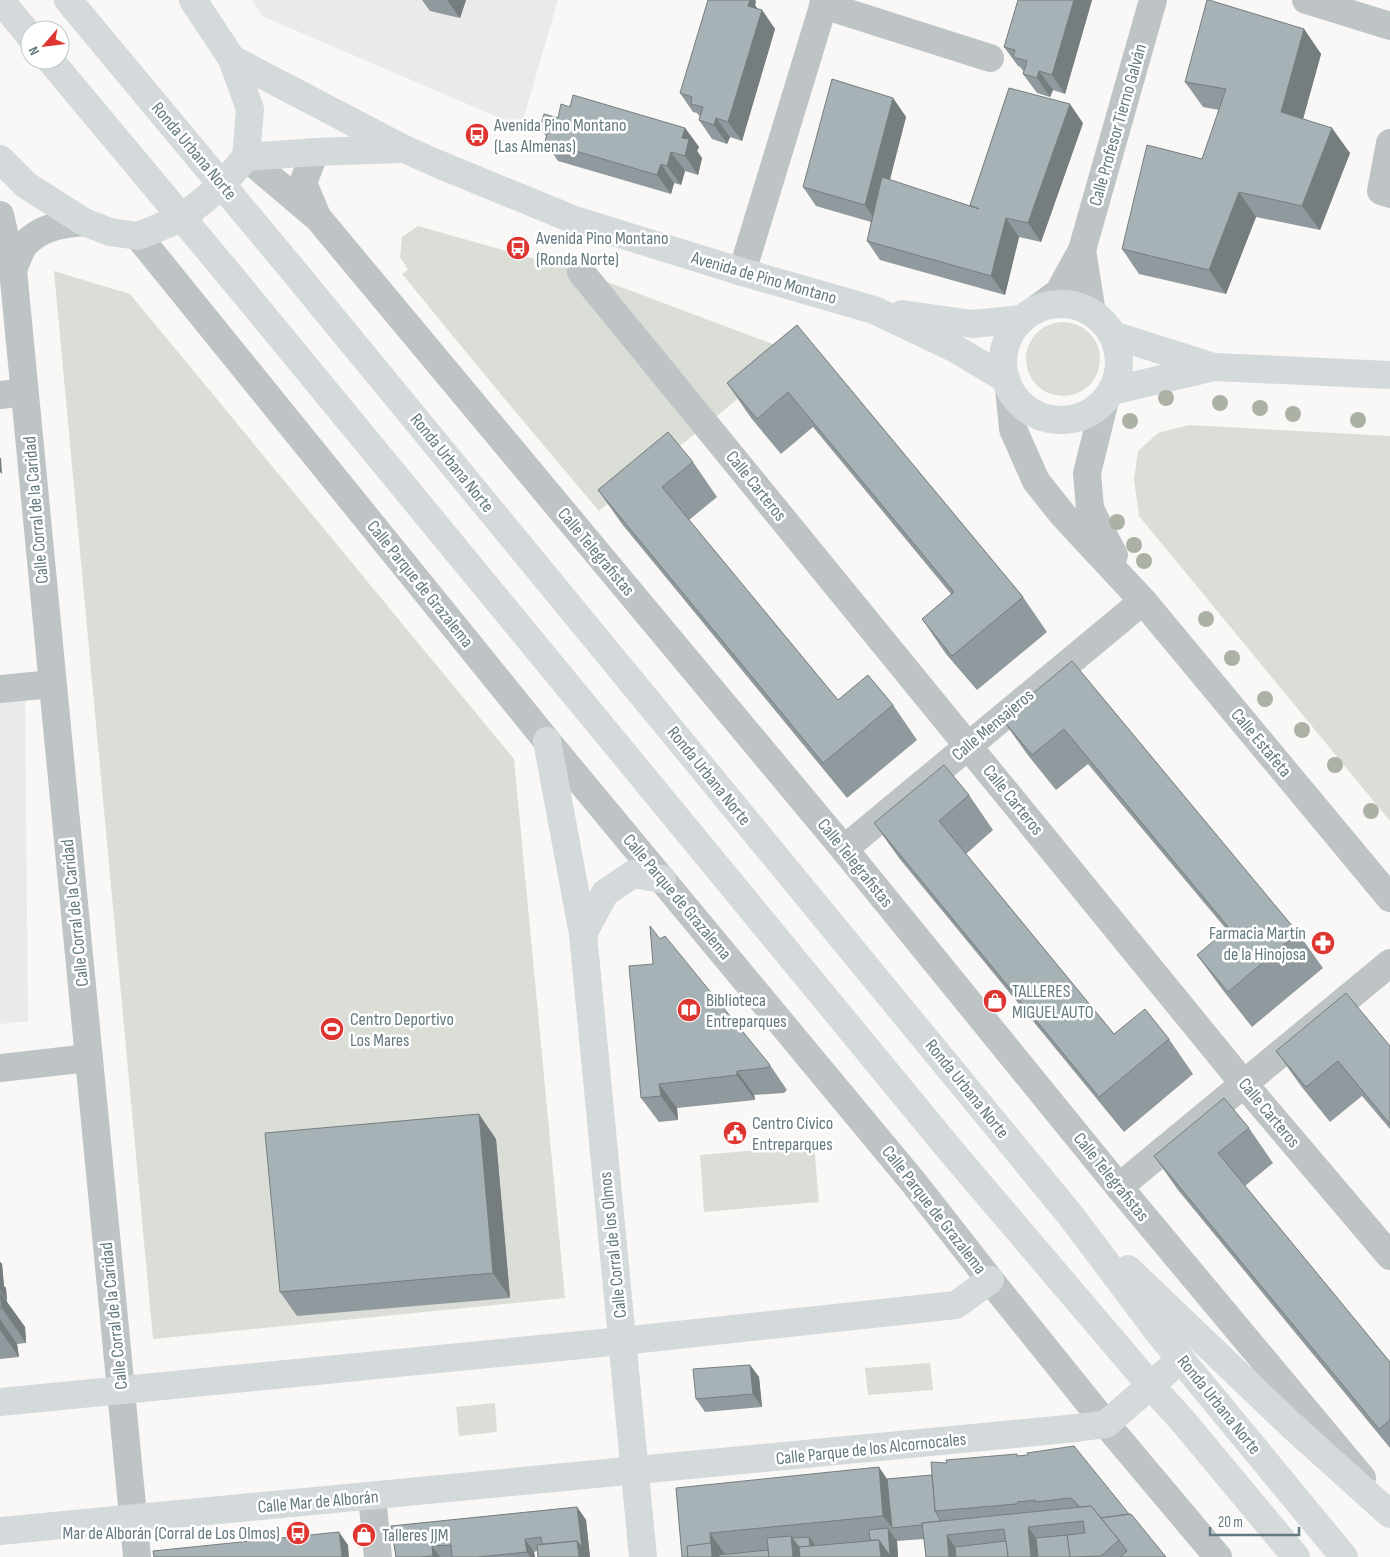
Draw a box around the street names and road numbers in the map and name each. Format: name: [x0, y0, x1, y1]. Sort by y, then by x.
street label: Calle Profesor Tierno Galván: [1085, 42, 1151, 208]
street label: Ronda Urbana Norte: [147, 98, 241, 204]
street label: Avenida de Pino Montano: [688, 247, 839, 309]
street label: Ronda Urbana Norte: [406, 409, 498, 517]
street label: Calle Corral de la Caridad: [19, 435, 53, 585]
street label: Calle Carteros: [721, 447, 791, 525]
street label: Calle Telegrafistas: [553, 504, 639, 600]
street label: Calle Parque de Grazalema: [362, 516, 478, 652]
street label: Calle Mensajeros: [948, 685, 1038, 765]
street label: Calle Estafeta: [1226, 705, 1296, 781]
street label: Ronda Urbana Norte: [663, 722, 755, 830]
street label: Calle Carteros: [978, 761, 1048, 839]
street label: Calle Telegrafistas: [813, 814, 897, 912]
street label: Calle Parque de Grazalema: [618, 830, 736, 964]
street label: Calle Corral de la Caridad: [57, 838, 93, 988]
street label: Ronda Urbana Norte: [921, 1035, 1013, 1143]
street label: Calle Carteros: [1234, 1074, 1304, 1152]
street label: Calle Telegrafistas: [1069, 1128, 1153, 1226]
street label: Calle Parque de Grazalema: [877, 1142, 991, 1279]
street label: Calle Corral de los Olmos: [595, 1171, 631, 1319]
street label: Calle Corral de la Caridad: [96, 1241, 132, 1391]
street label: Ronda Urbana Norte: [1173, 1351, 1265, 1459]
street label: Calle Parque de los Alcornocales: [775, 1429, 967, 1469]
street label: Calle Mar de Alborán: [257, 1486, 379, 1518]

